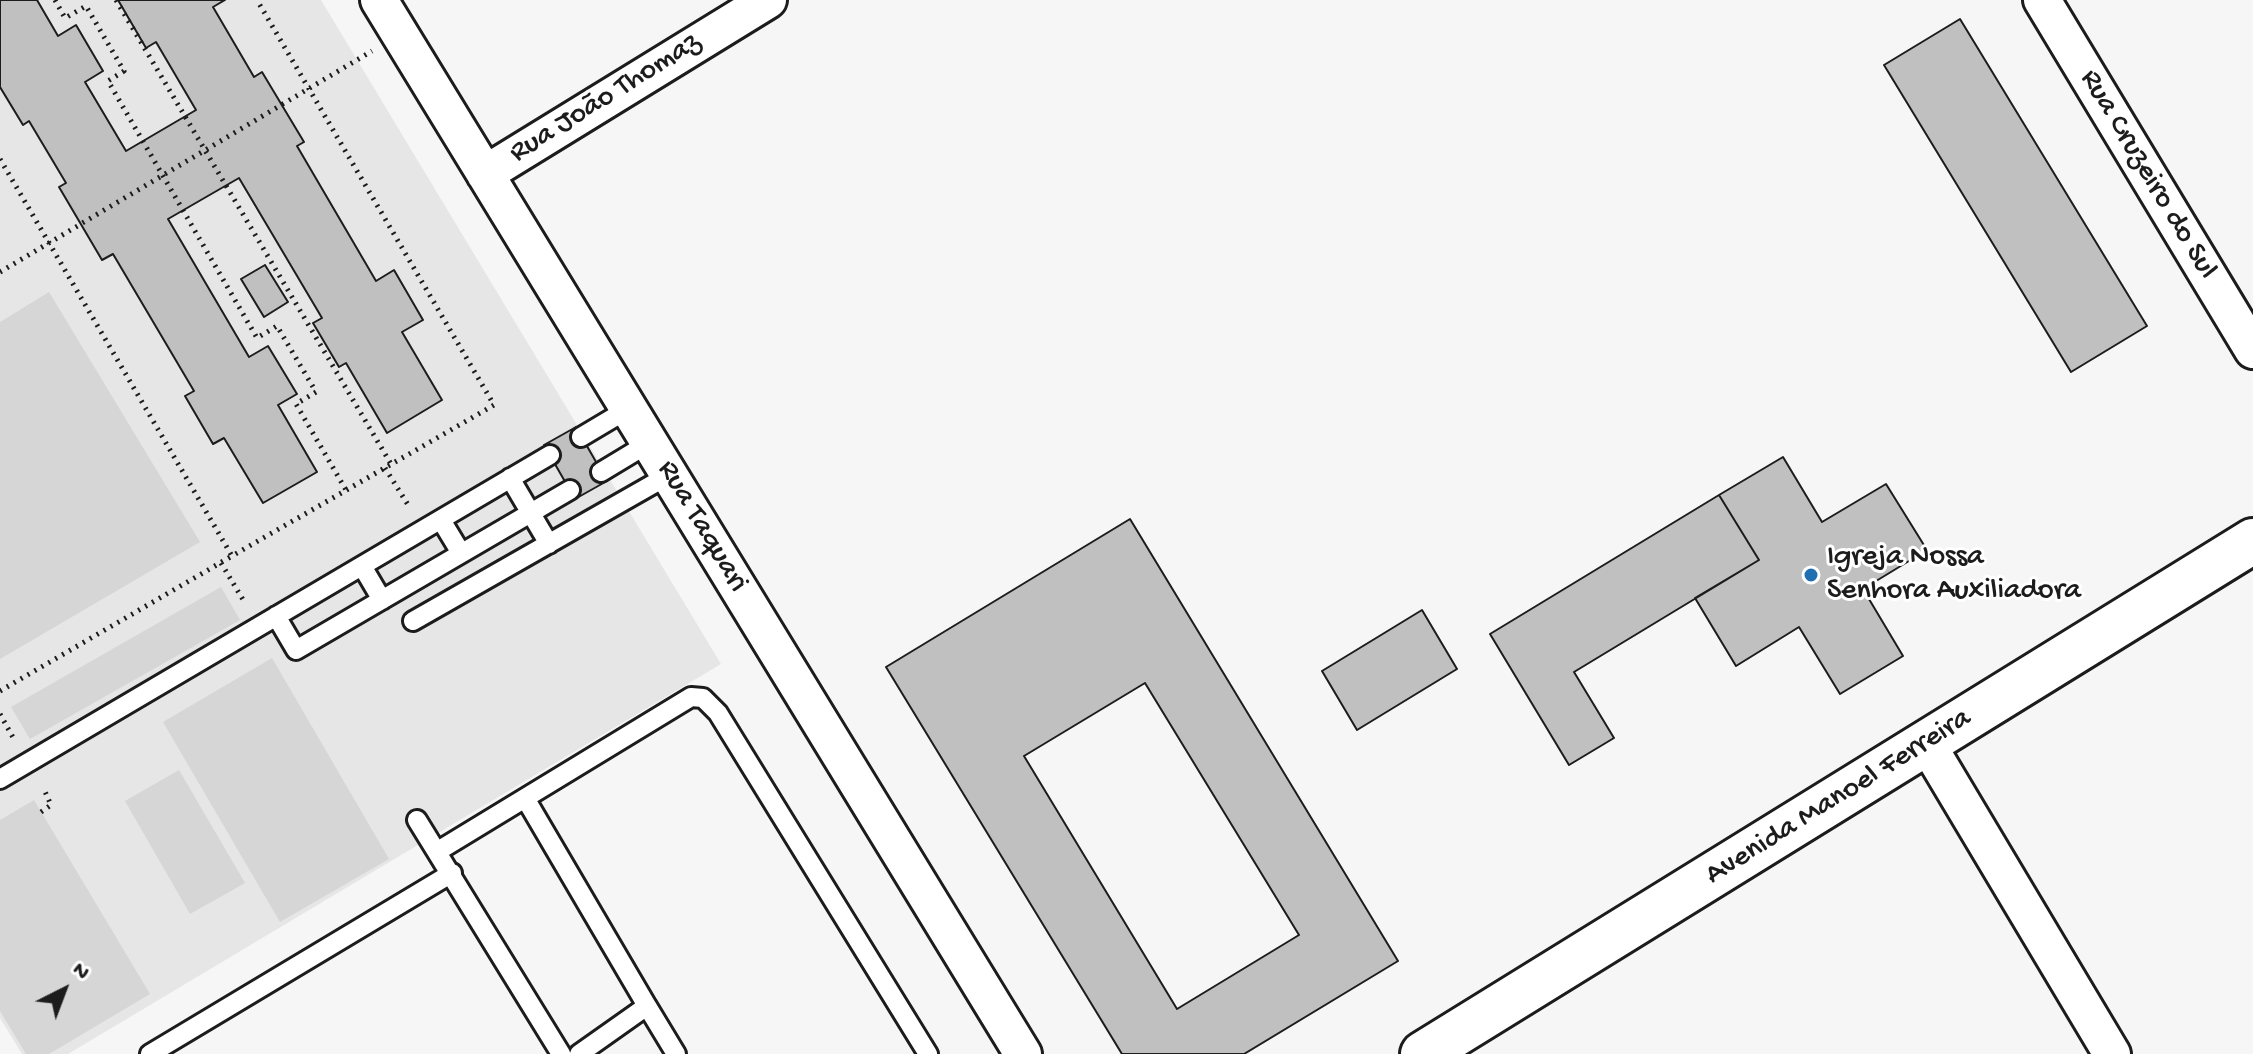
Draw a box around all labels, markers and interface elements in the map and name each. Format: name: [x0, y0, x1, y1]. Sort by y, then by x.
street label: Rua João Thomaz: [504, 26, 708, 172]
street label: Rua Cruzeiro do Sul: [2070, 64, 2224, 286]
street label: Rua Taquari: [648, 454, 754, 600]
place label: Igreja Nossa Senhora Auxiliadora: [1827, 540, 2081, 610]
marker: Igreja Nossa Senhora Auxiliadora: [1802, 566, 1820, 584]
street label: Avenida Manoel Ferreira: [1700, 702, 1978, 894]
north arrow: [24, 950, 104, 1030]
text: N: [66, 958, 94, 987]

